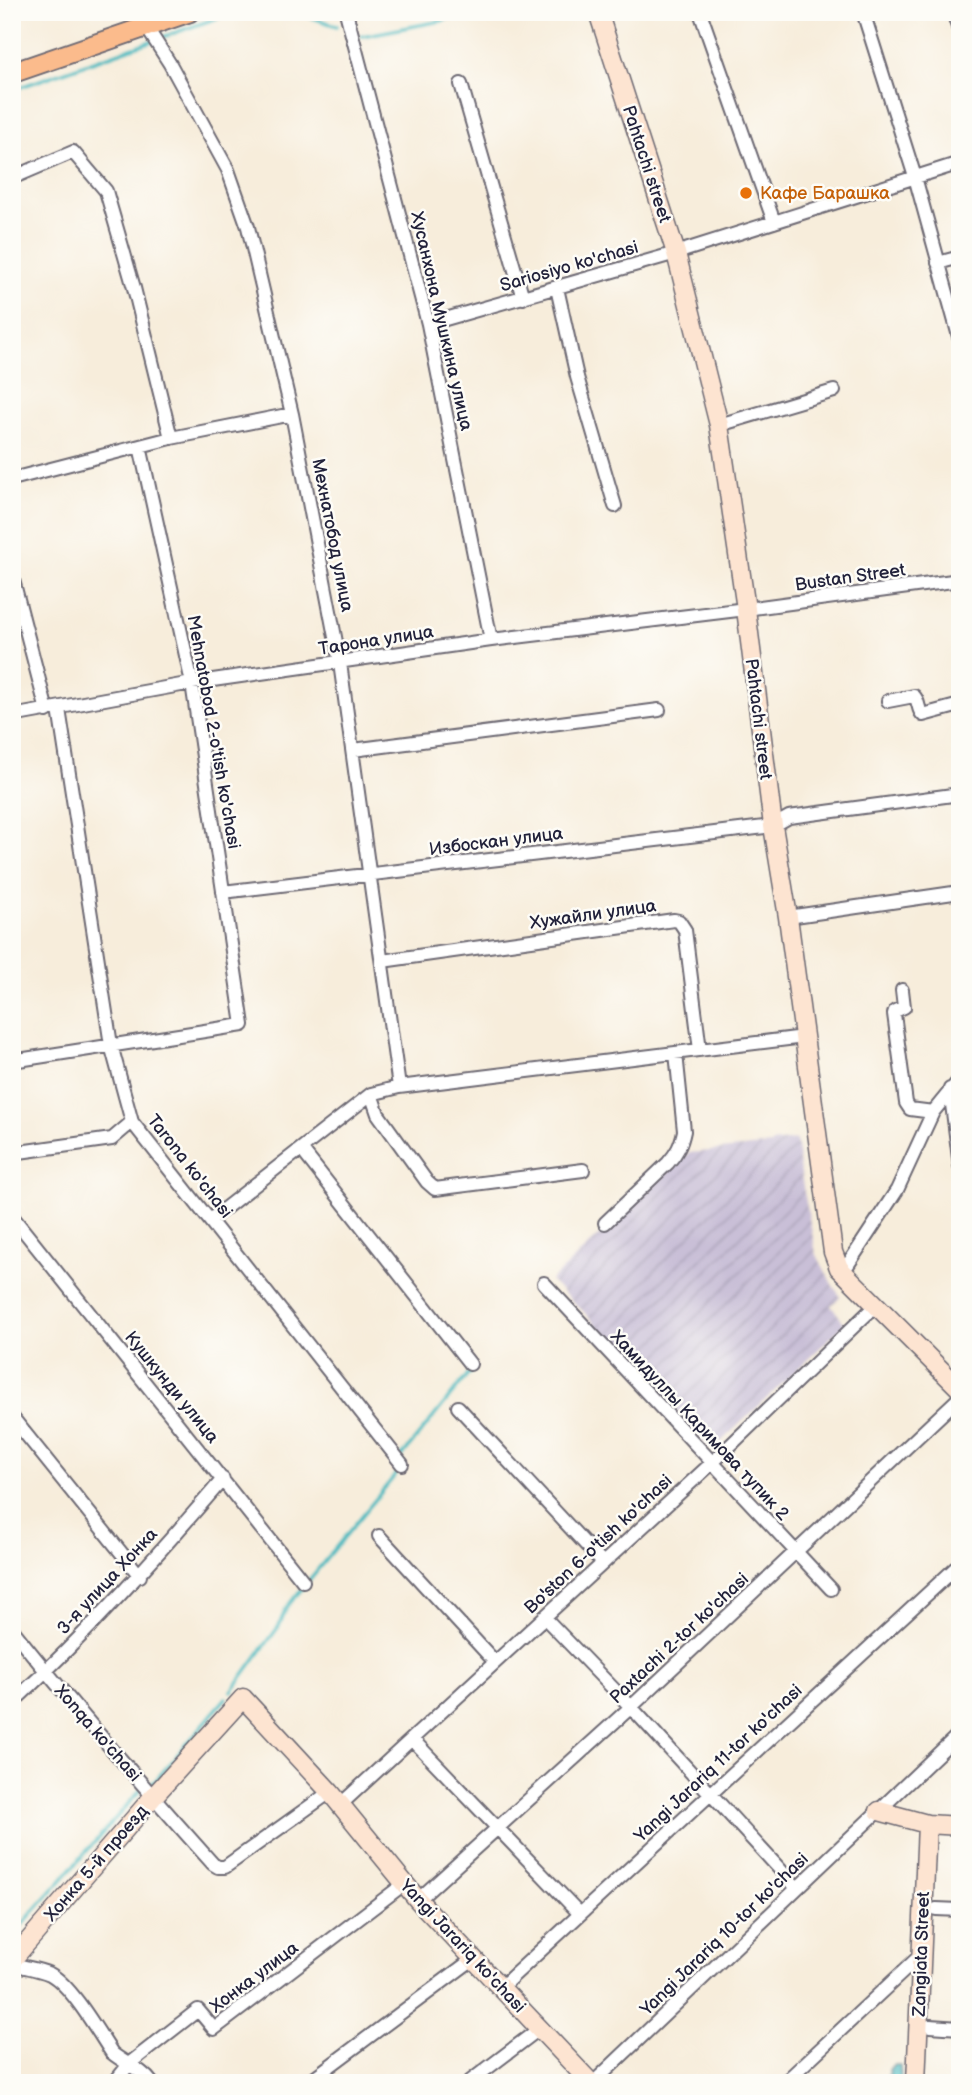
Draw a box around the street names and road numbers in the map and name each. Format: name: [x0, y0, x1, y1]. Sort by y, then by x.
street label: Pahtachi street: [618, 103, 676, 226]
street label: Хусанхона Мушкина улица: [406, 210, 477, 433]
street label: Sariosiyo ko'chasi: [498, 237, 641, 296]
street label: Мехнатобод улица: [307, 457, 358, 614]
street label: Bustаn Street: [793, 559, 907, 596]
street label: Mehnatobod 2-o'tish ko'chasi: [183, 614, 244, 851]
street label: Тарона улица: [317, 621, 435, 660]
street label: Pahtachi street: [741, 657, 776, 781]
street label: Избоскан улица: [428, 823, 565, 860]
street label: Хужайли улица: [529, 895, 658, 934]
street label: Tarona ko'chasi: [143, 1110, 237, 1222]
street label: Хамидуллы Каримова тупик 2: [606, 1326, 793, 1525]
street label: Кушкунди улица: [120, 1327, 223, 1448]
street label: Bo'ston 6-o'tish ko'chasi: [520, 1470, 677, 1618]
street label: 3-я улица Хонка: [53, 1524, 162, 1639]
street label: Paxtachi 2-tor ko'chasi: [606, 1569, 753, 1708]
street label: Xonqa ko'chasi: [49, 1680, 145, 1786]
street label: Yangi Jarariq 11-tor ko'chasi: [629, 1680, 807, 1847]
street label: Хонка 5-й проезд: [40, 1801, 153, 1926]
street label: Yangi Jarariq 10-tor ko'chasi: [635, 1849, 813, 2021]
street label: Yangi Jarariq ko'chasi: [395, 1875, 530, 2017]
street label: Zangiata Street: [909, 1891, 934, 2018]
street label: Хонка улица: [206, 1937, 303, 2017]

